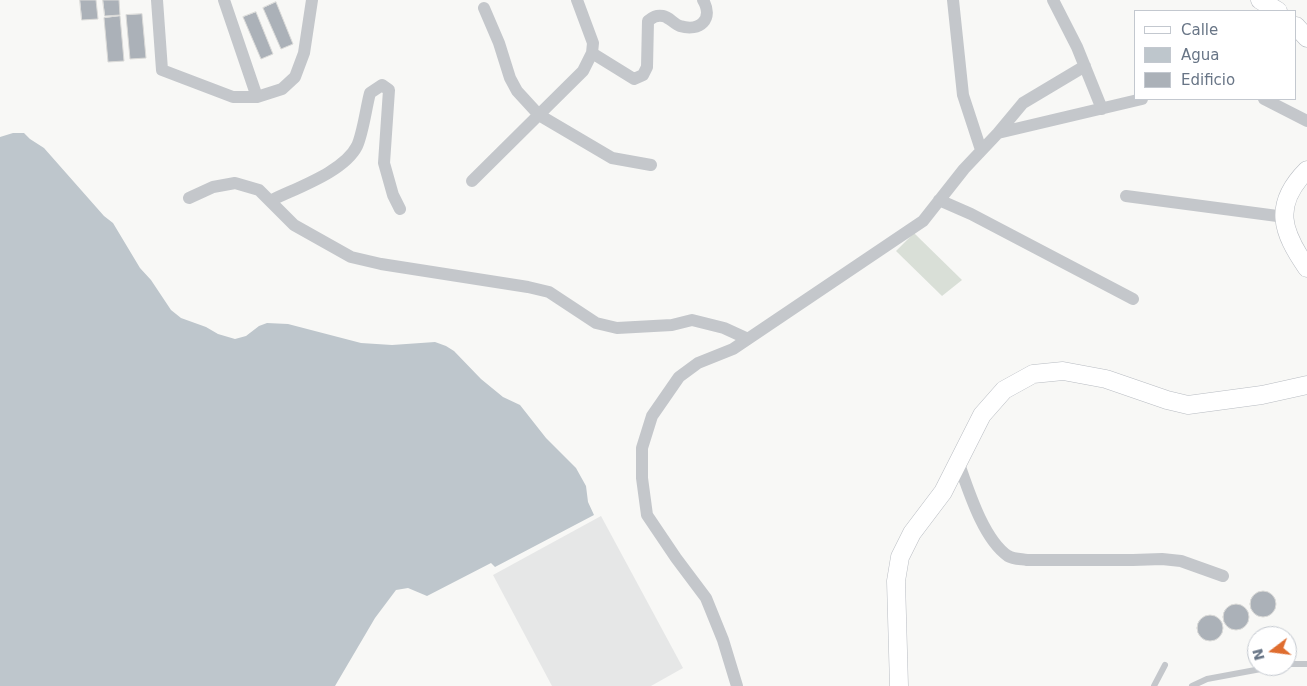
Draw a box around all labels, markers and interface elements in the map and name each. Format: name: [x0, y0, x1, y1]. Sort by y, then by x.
legend: [1134, 10, 1297, 100]
text: Calle: [1181, 21, 1218, 39]
text: Agua: [1181, 46, 1219, 64]
text: Edificio: [1181, 71, 1235, 89]
north arrow: [1247, 626, 1297, 676]
text: N: [1249, 647, 1268, 662]

